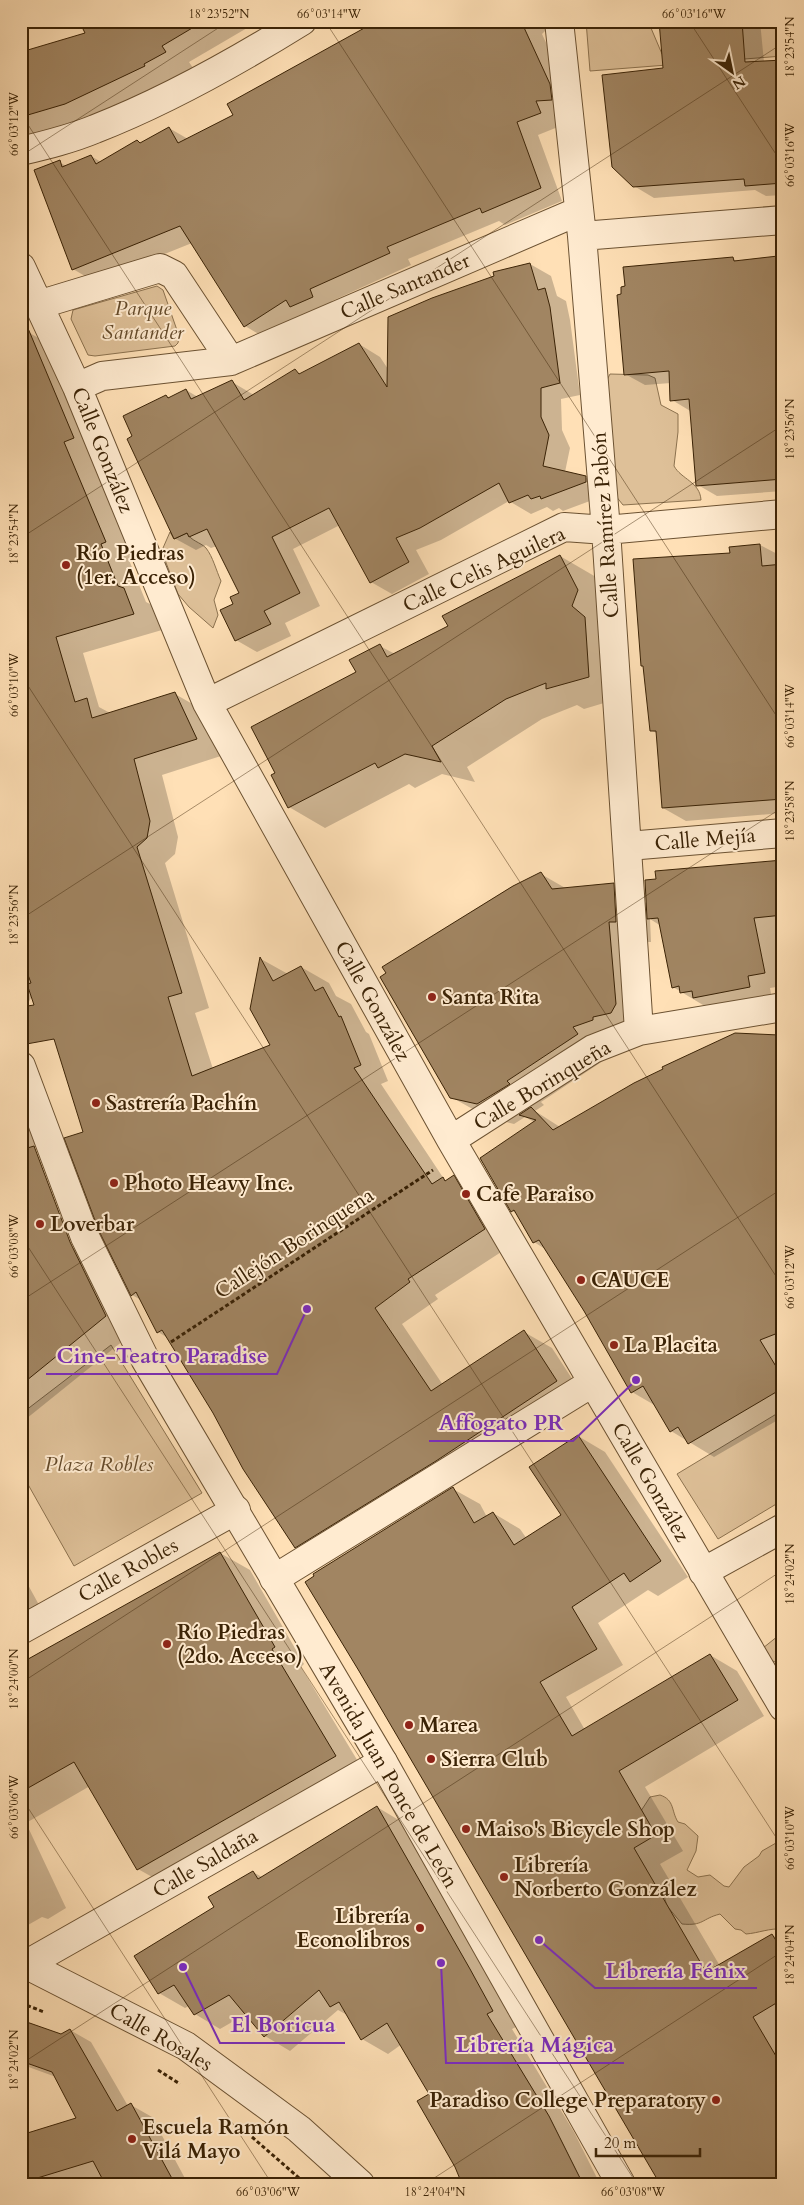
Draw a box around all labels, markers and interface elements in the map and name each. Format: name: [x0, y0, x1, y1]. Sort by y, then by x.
text: 18°23'52"N: [189, 6, 250, 22]
text: 66°03'14"W: [297, 6, 362, 22]
text: 66°03'16"W: [662, 6, 727, 22]
text: 18°23'54"N: [782, 16, 798, 77]
north arrow: [706, 48, 756, 98]
text: N: [729, 71, 749, 94]
text: 66°03'12"W: [6, 91, 22, 156]
text: 66°03'16"W: [782, 122, 798, 187]
street label: Calle Santander: [336, 246, 475, 327]
park label: Parque Santander: [102, 294, 185, 347]
street label: Calle González: [64, 383, 141, 518]
text: 18°23'56"N: [782, 398, 798, 459]
street label: Calle Ramírez Pabón: [585, 431, 626, 619]
text: 18°23'54"N: [6, 503, 22, 564]
street label: Calle Celis Aguilera: [398, 519, 570, 620]
place label: Río Piedras (1er. Acceso): [76, 539, 196, 592]
marker: Río Piedras (1er. Acceso): [60, 559, 72, 571]
text: 66°03'10"W: [6, 652, 22, 717]
text: 66°03'14"W: [782, 683, 798, 748]
text: 18°23'58"N: [782, 780, 798, 841]
street label: Calle Mejía: [653, 821, 757, 858]
text: 18°23'56"N: [6, 884, 22, 945]
street label: Calle González: [327, 936, 418, 1067]
place label: Santa Rita: [442, 983, 540, 1012]
marker: Santa Rita: [426, 991, 438, 1003]
street label: Calle Borinqueña: [468, 1033, 616, 1138]
place label: Sastrería Pachín: [106, 1089, 258, 1118]
marker: Sastrería Pachín: [90, 1097, 102, 1109]
place label: Photo Heavy Inc.: [124, 1169, 294, 1198]
marker: Photo Heavy Inc.: [108, 1177, 120, 1189]
place label: Cafe Paraiso: [476, 1180, 594, 1209]
street label: Callejón Borinquena: [209, 1181, 380, 1306]
marker: Cafe Paraiso: [460, 1188, 472, 1200]
place label: Loverbar: [50, 1210, 135, 1239]
text: 66°03'08"W: [6, 1213, 22, 1278]
marker: Loverbar: [34, 1218, 46, 1230]
text: 66°03'12"W: [782, 1244, 798, 1309]
place label: CAUCE: [591, 1266, 669, 1295]
marker: CAUCE: [575, 1274, 587, 1286]
place label: La Placita: [624, 1331, 719, 1360]
callout: Cine-Teatro Paradise: [46, 1337, 277, 1374]
marker: La Placita: [608, 1339, 620, 1351]
text: Cine-Teatro Paradise: [56, 1341, 268, 1371]
callout: Affogato PR: [429, 1404, 573, 1441]
text: Affogato PR: [439, 1408, 564, 1438]
street label: Calle González: [605, 1417, 697, 1548]
park label: Plaza Robles: [45, 1450, 153, 1479]
street label: Calle Robles: [73, 1531, 183, 1610]
text: 18°24'02"N: [782, 1543, 798, 1604]
place label: Río Piedras (2do. Acceso): [177, 1618, 303, 1671]
marker: Río Piedras (2do. Acceso): [161, 1638, 173, 1650]
text: 18°24'00"N: [6, 1648, 22, 1709]
street label: Avenida Juan Ponce de León: [312, 1657, 465, 1894]
place label: Marea: [419, 1711, 479, 1740]
marker: Marea: [403, 1719, 415, 1731]
place label: Sierra Club: [441, 1745, 548, 1774]
marker: Sierra Club: [425, 1753, 437, 1765]
text: 66°03'06"W: [6, 1774, 22, 1839]
text: 66°03'10"W: [782, 1805, 798, 1870]
place label: Maiso's Bicycle Shop: [476, 1815, 675, 1844]
street label: Calle Saldaña: [147, 1822, 263, 1905]
marker: Maiso's Bicycle Shop: [460, 1823, 472, 1835]
place label: Librería Norberto González: [514, 1851, 698, 1904]
marker: Librería Norberto González: [498, 1871, 510, 1883]
place label: Librería Econolibros: [296, 1902, 411, 1955]
marker: Librería Econolibros: [414, 1922, 426, 1934]
text: 18°24'04"N: [782, 1924, 798, 1985]
callout: Librería Fénix: [595, 1951, 757, 1988]
text: Librería Fénix: [605, 1956, 747, 1986]
street label: Calle Rosales: [104, 1996, 218, 2079]
callout: El Boricua: [220, 2006, 345, 2043]
text: El Boricua: [230, 2010, 336, 2040]
callout: Librería Mágica: [446, 2026, 624, 2063]
text: 18°24'02"N: [6, 2029, 22, 2090]
text: Librería Mágica: [456, 2030, 614, 2060]
place label: Paradiso College Preparatory: [429, 2086, 706, 2115]
marker: Paradiso College Preparatory: [710, 2094, 722, 2106]
place label: Escuela Ramón Vilá Mayo: [142, 2113, 290, 2166]
scale bar: [596, 2125, 700, 2157]
marker: Escuela Ramón Vilá Mayo: [126, 2133, 138, 2145]
text: 20 m: [604, 2133, 636, 2153]
text: 66°03'06"W: [236, 2184, 301, 2200]
text: 18°24'04"N: [405, 2184, 466, 2200]
text: 66°03'08"W: [601, 2184, 666, 2200]

